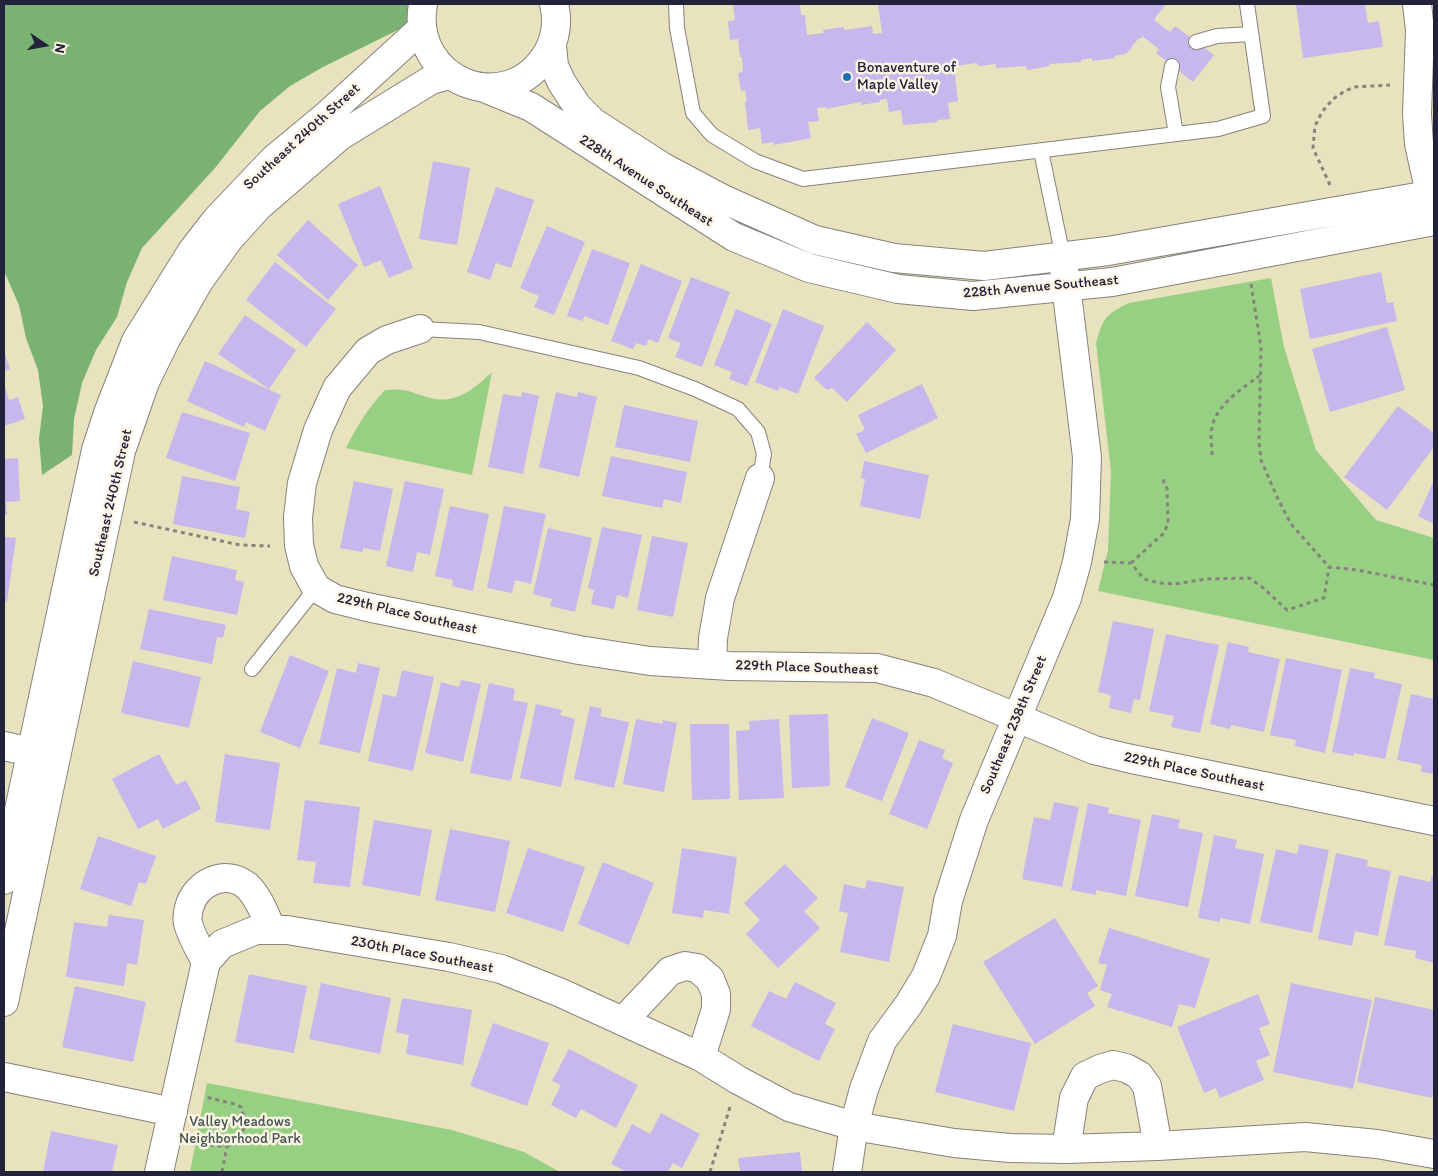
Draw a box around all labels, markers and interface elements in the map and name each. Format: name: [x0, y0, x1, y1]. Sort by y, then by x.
north arrow: [20, 20, 70, 70]
text: N: [51, 42, 69, 55]
place label: Bonaventure of Maple Valley: [857, 59, 956, 94]
marker: Bonaventure of Maple Valley: [841, 71, 853, 83]
street label: Southeast 240th Street: [240, 80, 364, 194]
street label: 228th Avenue Southeast: [576, 131, 716, 231]
street label: 228th Avenue Southeast: [963, 271, 1119, 303]
street label: Southeast 240th Street: [85, 427, 137, 579]
street label: 229th Place Southeast: [335, 589, 479, 639]
street label: Southeast 238th Street: [977, 653, 1051, 797]
street label: 229th Place Southeast: [735, 657, 879, 679]
street label: 229th Place Southeast: [1122, 748, 1266, 796]
street label: 230th Place Southeast: [349, 932, 495, 978]
park label: Valley Meadows Neighborhood Park: [179, 1113, 301, 1148]

